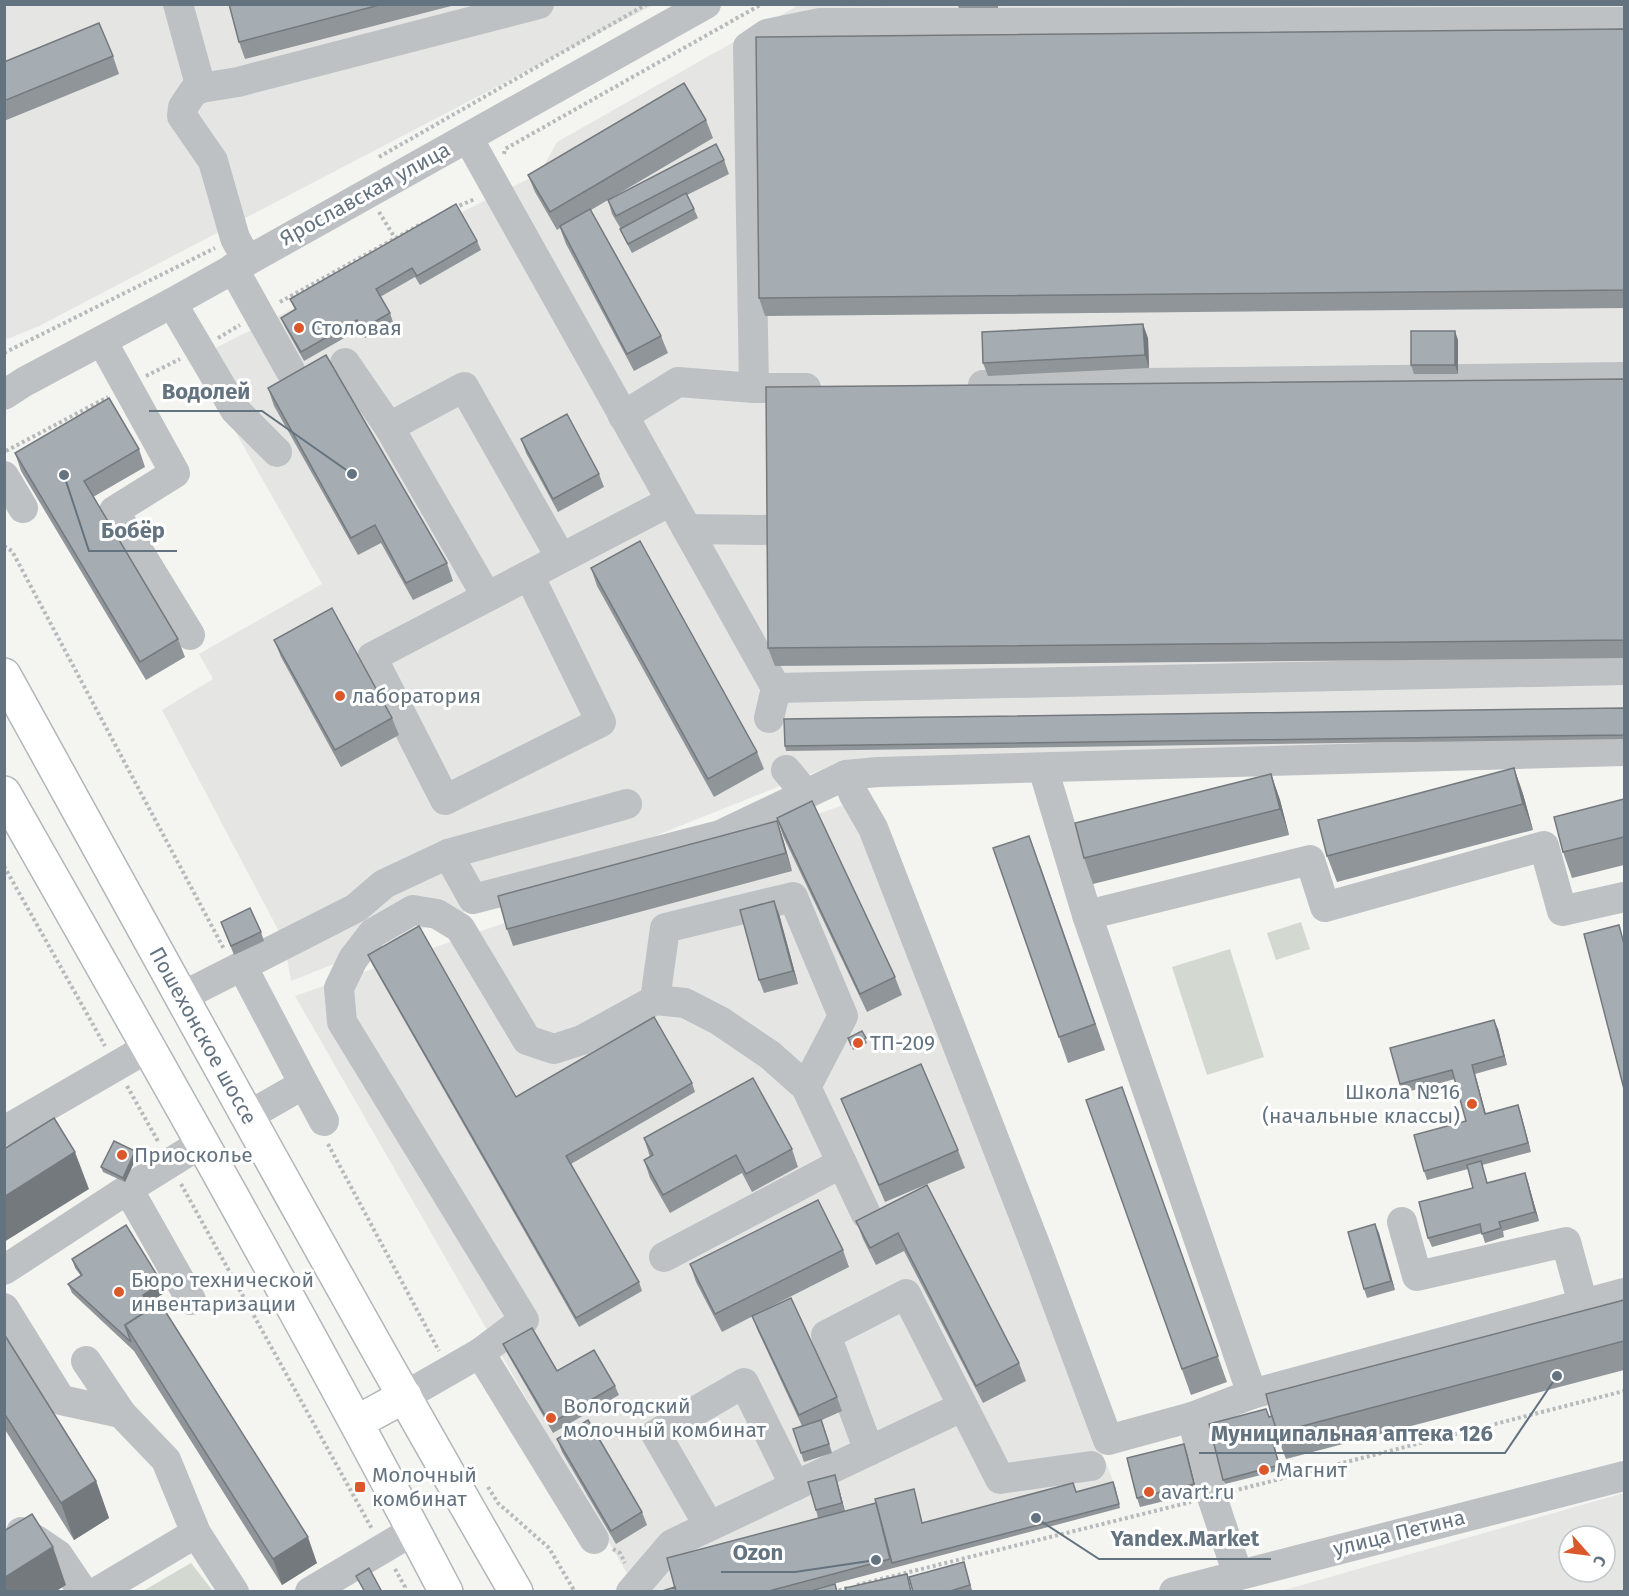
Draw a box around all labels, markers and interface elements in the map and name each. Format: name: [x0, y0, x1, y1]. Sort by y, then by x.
street label: Ярославская улица: [275, 136, 455, 252]
place label: Столовая: [311, 315, 402, 341]
marker: Столовая: [292, 321, 306, 335]
callout: Водолей: [149, 371, 262, 411]
text: Водолей: [162, 378, 250, 405]
callout: Бобёр: [89, 511, 177, 551]
text: Бобёр: [101, 517, 165, 544]
place label: лаборатория: [352, 683, 481, 709]
marker: лаборатория: [333, 689, 347, 703]
street label: Пошехонское шоссе: [143, 942, 263, 1129]
place label: ТП-209: [870, 1030, 935, 1056]
marker: ТП-209: [851, 1036, 865, 1050]
place label: Школа №16 (начальные классы): [1262, 1079, 1460, 1129]
marker: Школа №16 (начальные классы): [1465, 1097, 1479, 1111]
place label: Приосколье: [134, 1142, 253, 1168]
marker: Приосколье: [115, 1148, 129, 1162]
place label: Бюро технической инвентаризации: [131, 1267, 314, 1317]
marker: Бюро технической инвентаризации: [112, 1285, 126, 1299]
place label: Вологодский молочный комбинат: [563, 1393, 766, 1443]
marker: Вологодский молочный комбинат: [544, 1411, 558, 1425]
callout: Муниципальная аптека 126: [1199, 1413, 1505, 1453]
text: Муниципальная аптека 126: [1211, 1420, 1493, 1447]
place label: Магнит: [1276, 1457, 1348, 1483]
place label: Молочный комбинат: [372, 1462, 477, 1512]
marker: Магнит: [1257, 1463, 1271, 1477]
place label: avart.ru: [1161, 1479, 1235, 1505]
marker: Молочный комбинат: [353, 1480, 367, 1494]
marker: avart.ru: [1142, 1485, 1156, 1499]
street label: улица Петина: [1330, 1504, 1468, 1562]
callout: Yandex.Market: [1099, 1519, 1271, 1559]
north arrow: [1557, 1524, 1617, 1584]
text: Yandex.Market: [1110, 1525, 1260, 1552]
callout: Ozon: [721, 1532, 795, 1572]
text: Ozon: [733, 1539, 783, 1566]
text: С: [1589, 1552, 1610, 1570]

